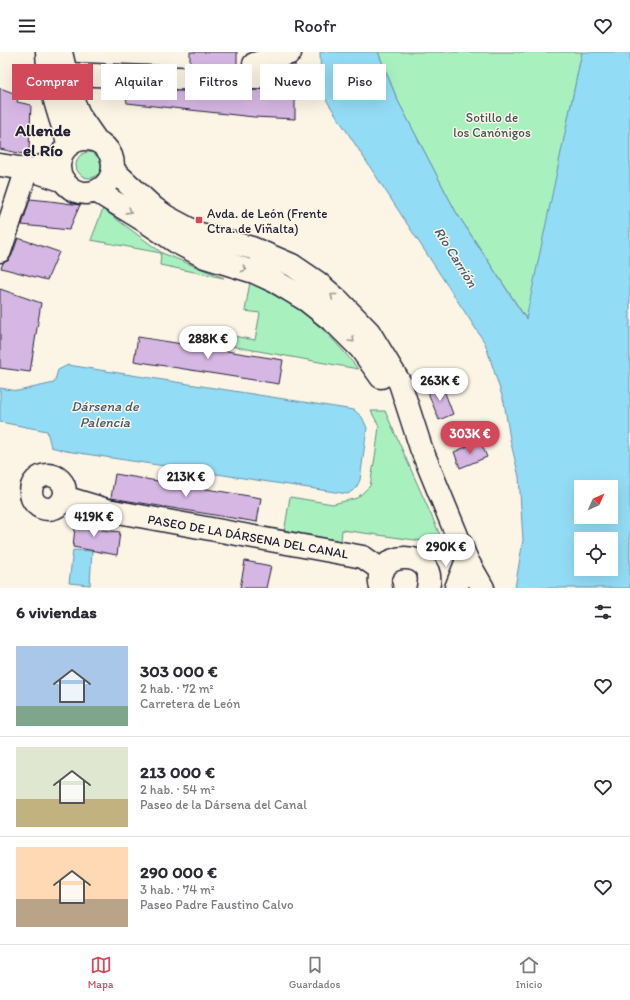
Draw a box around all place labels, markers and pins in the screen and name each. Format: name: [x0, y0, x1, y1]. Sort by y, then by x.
place label: Avda. de León (Frente Ctra. de Viñalta): [207, 206, 327, 236]
marker: Avda. de León (Frente Ctra. de Viñalta): [194, 215, 204, 225]
pin: 288K €: [175, 326, 241, 360]
pin: 263K €: [407, 368, 473, 402]
pin: 303K €: [437, 421, 503, 455]
pin: 213K €: [153, 464, 219, 498]
pin: 419K €: [61, 504, 127, 538]
pin: 290K €: [413, 534, 479, 568]

